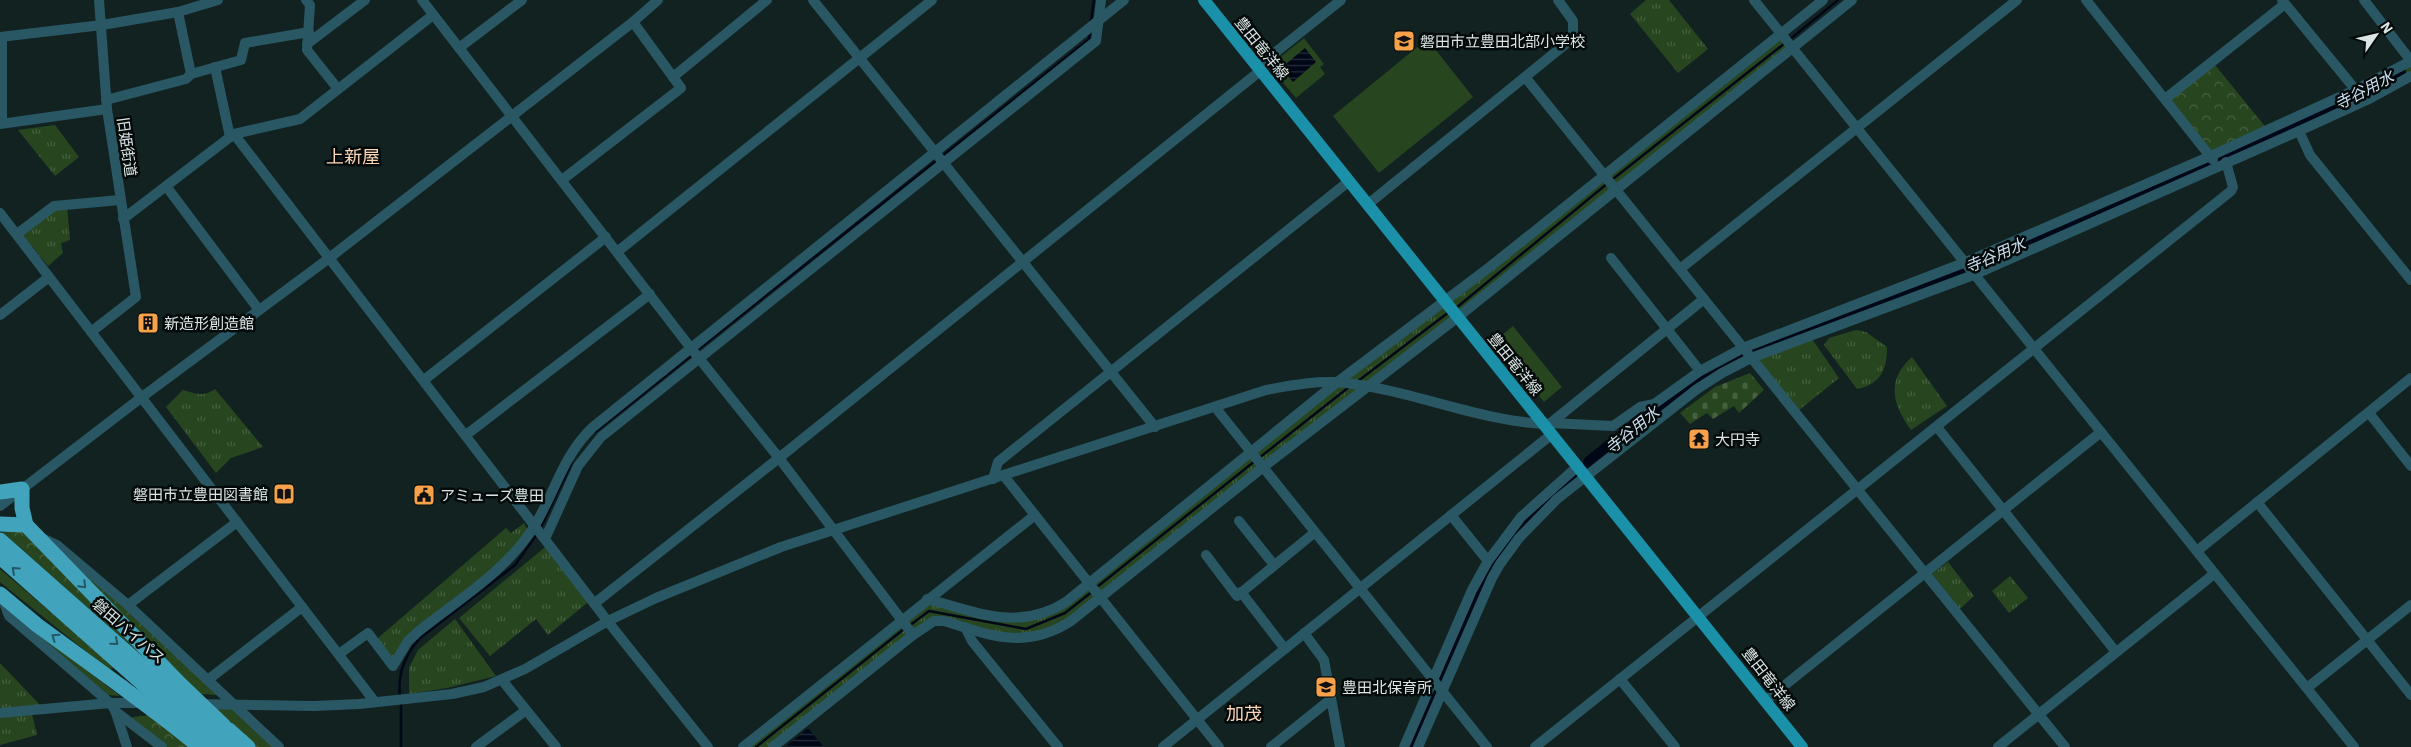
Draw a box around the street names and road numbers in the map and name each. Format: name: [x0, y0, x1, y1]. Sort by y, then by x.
street label: 豊田竜洋線: [1231, 13, 1293, 83]
street label: 旧姫街道: [113, 116, 141, 178]
street label: 豊田竜洋線: [1484, 329, 1546, 399]
street label: 磐田バイパス: [89, 594, 169, 668]
street label: 豊田竜洋線: [1738, 644, 1800, 714]

